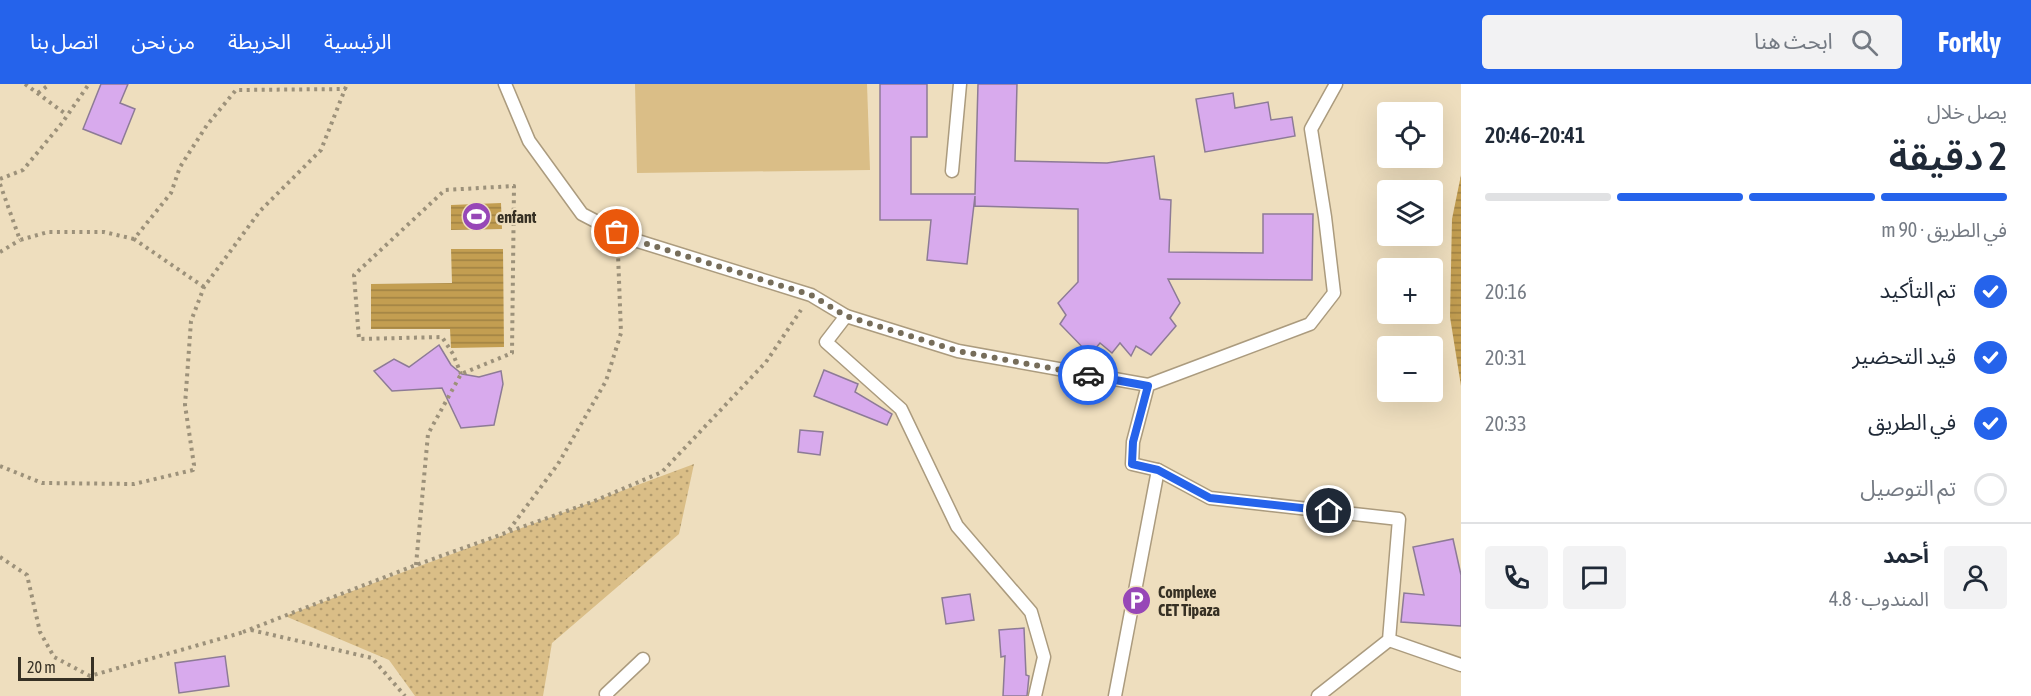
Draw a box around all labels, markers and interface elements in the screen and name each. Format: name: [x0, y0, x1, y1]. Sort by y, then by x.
search box: [1482, 15, 1902, 69]
icon: search: [1848, 26, 1881, 59]
text: Forkly: [1938, 26, 2001, 58]
text: ابحث هنا: [1754, 28, 1833, 54]
text: اتصل بنا: [30, 29, 98, 53]
text: من نحن: [131, 29, 195, 53]
text: الخريطة: [228, 29, 291, 53]
text: الرئيسية: [324, 29, 391, 53]
text: يصل خلال: [1927, 100, 2007, 123]
map controls: [1377, 102, 1443, 402]
button: locate: [1377, 102, 1443, 168]
text: 20:41–20:46: [1485, 122, 1585, 148]
text: 2 دقيقة: [1889, 134, 2007, 178]
button: layers: [1377, 180, 1443, 246]
sports icon: enfant: [460, 201, 492, 233]
pin: [591, 206, 642, 257]
place label: enfant: [497, 208, 537, 226]
icon: bag: [600, 215, 633, 248]
text: في الطريق · 90 m: [1881, 218, 2007, 241]
button: +: [1377, 258, 1443, 324]
icon: check: [1974, 275, 2007, 308]
text: تم التأكيد: [1880, 277, 1956, 303]
text: 20:16: [1485, 280, 1527, 303]
button: −: [1377, 336, 1443, 402]
icon: check: [1974, 341, 2007, 374]
text: قيد التحضير: [1852, 343, 1956, 369]
courier: [1058, 345, 1118, 405]
text: 20:31: [1485, 346, 1527, 369]
icon: car: [1072, 359, 1105, 392]
icon: check: [1974, 407, 2007, 440]
text: في الطريق: [1868, 409, 1956, 435]
text: 20:33: [1485, 412, 1527, 435]
text: تم التوصيل: [1860, 475, 1956, 501]
pin: [1303, 485, 1354, 536]
icon: home: [1312, 494, 1345, 527]
text: أحمد: [1883, 542, 1929, 568]
button: phone: [1485, 546, 1548, 609]
button: chat: [1563, 546, 1626, 609]
button: person: [1944, 546, 2007, 609]
place label: Complexe CET Tipaza: [1158, 583, 1220, 619]
parking icon: Complexe CET Tipaza: [1121, 585, 1153, 617]
text: المندوب · 4.8: [1829, 587, 1929, 610]
scale bar: [18, 654, 94, 682]
text: 20 m: [27, 658, 56, 676]

